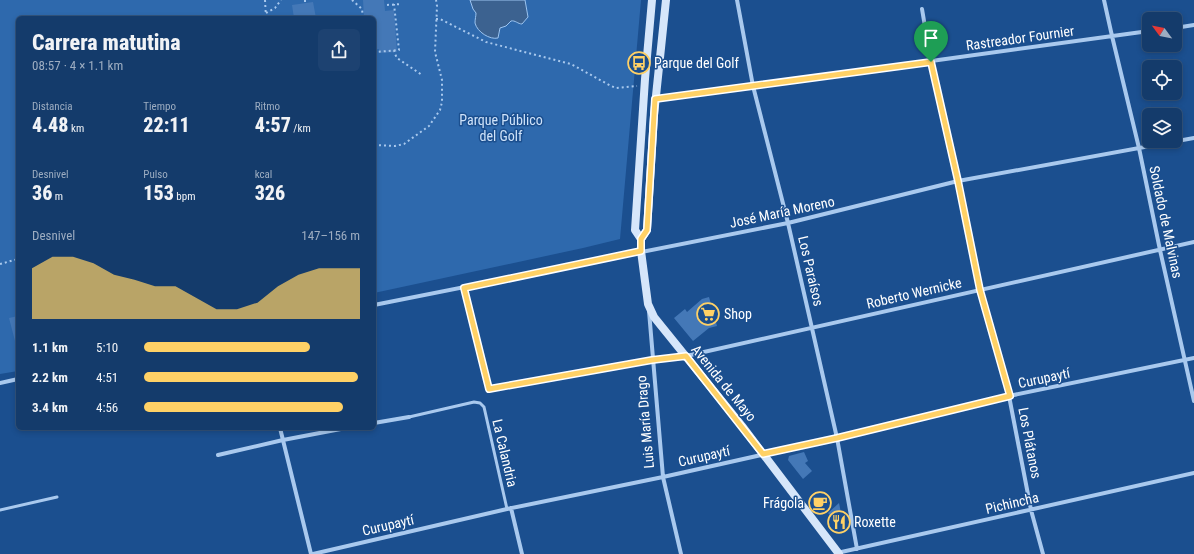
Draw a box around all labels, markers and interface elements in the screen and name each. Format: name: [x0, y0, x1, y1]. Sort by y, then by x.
north arrow: [1142, 12, 1182, 52]
map controls: [1142, 12, 1182, 148]
pin: [914, 21, 948, 62]
street label: Rastreador Fournier: [965, 22, 1075, 54]
icon: arrive: [920, 27, 942, 49]
button: share: [318, 29, 360, 71]
text: Carrera matutina: [32, 30, 181, 55]
bus stop icon: Parque del Golf: [626, 50, 652, 76]
place label: Parque del Golf: [654, 55, 740, 71]
text: 08:57 · 4 × 1.1 km: [32, 58, 123, 73]
button: locate: [1142, 60, 1182, 100]
text: Distancia: [32, 100, 73, 113]
text: Tiempo: [143, 100, 176, 113]
text: Ritmo: [255, 100, 280, 113]
button: layers: [1142, 108, 1182, 148]
park label: Parque Público del Golf: [459, 112, 543, 144]
text: 4.48: [32, 113, 68, 137]
text: 22:11: [143, 113, 190, 137]
text: 4:57: [255, 113, 291, 137]
text: km: [68, 122, 84, 135]
text: /km: [291, 122, 311, 135]
street label: Soldado de Malvinas: [1146, 164, 1186, 280]
text: Desnivel: [32, 168, 69, 181]
text: Pulso: [143, 168, 168, 181]
text: kcal: [255, 168, 272, 181]
text: 36: [32, 181, 52, 205]
text: 153: [143, 181, 174, 205]
text: 326: [255, 181, 285, 205]
text: m: [52, 190, 63, 203]
text: bpm: [174, 190, 195, 203]
street label: José María Moreno: [728, 193, 836, 231]
text: Desnivel: [32, 228, 75, 243]
text: 147–156 m: [301, 228, 360, 243]
street label: Los Paraísos: [795, 234, 827, 308]
street label: Roberto Wernicke: [865, 274, 964, 312]
supermarket icon: Shop: [695, 301, 721, 327]
place label: Shop: [724, 306, 752, 322]
text: 1.1 km: [32, 340, 68, 355]
text: 5:10: [96, 340, 118, 355]
street label: Avenida de Mayo: [688, 342, 760, 424]
street label: Curupaytí: [1017, 365, 1072, 391]
text: 2.2 km: [32, 370, 68, 385]
text: 4:51: [96, 370, 118, 385]
street label: Luis María Drago: [633, 375, 657, 469]
text: 3.4 km: [32, 400, 68, 415]
text: 4:56: [96, 400, 118, 415]
street label: Los Plátanos: [1015, 406, 1045, 480]
street label: La Calandria: [489, 418, 521, 488]
street label: Curupaytí: [677, 442, 732, 470]
street label: Pichincha: [984, 489, 1040, 517]
cafe icon: Frágola: [807, 490, 833, 516]
place label: Frágola: [763, 495, 804, 511]
restaurant icon: Roxette: [826, 509, 852, 535]
street label: Curupaytí: [361, 511, 416, 539]
place label: Roxette: [854, 514, 896, 530]

